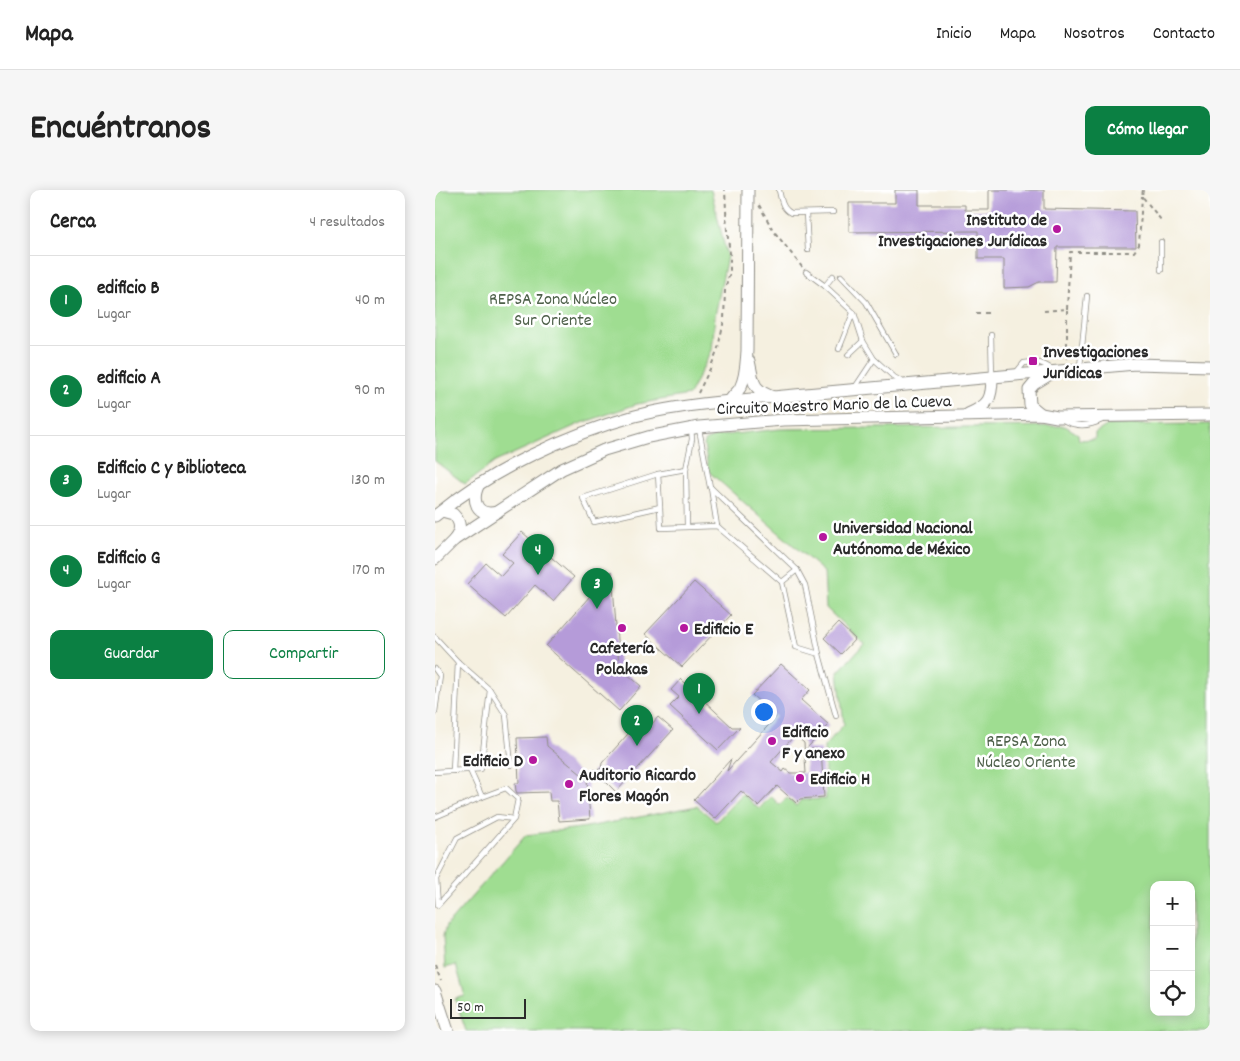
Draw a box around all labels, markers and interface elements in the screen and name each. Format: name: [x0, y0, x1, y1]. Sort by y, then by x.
text: Mapa: [25, 18, 73, 52]
text: Inicio: [936, 22, 972, 47]
text: Mapa: [1000, 22, 1035, 47]
text: Nosotros: [1063, 22, 1125, 47]
text: Contacto: [1153, 22, 1215, 47]
text: Encuéntranos: [30, 105, 211, 155]
button: Cómo llegar: [1085, 106, 1210, 155]
text: Cerca: [50, 208, 96, 238]
place label: Instituto de Investigaciones Jurídicas: [878, 209, 1047, 255]
text: 4 resultados: [310, 211, 385, 234]
marker: Instituto de Investigaciones Jurídicas: [1051, 223, 1063, 235]
text: edificio B: [97, 276, 159, 303]
park label: REPSA Zona Núcleo Sur Oriente: [489, 288, 617, 334]
text: 1: [64, 289, 68, 312]
text: 40 m: [355, 289, 385, 312]
text: Lugar: [97, 303, 131, 326]
place label: Investigaciones Jurídicas: [1043, 341, 1149, 387]
marker: Investigaciones Jurídicas: [1027, 355, 1039, 367]
text: edificio A: [97, 366, 161, 393]
text: 2: [63, 379, 70, 402]
text: 90 m: [354, 379, 385, 402]
street label: Circuito Maestro Mario de la Cueva: [716, 390, 952, 423]
text: Lugar: [97, 393, 131, 416]
text: Edificio C y Biblioteca: [97, 456, 246, 483]
text: 3: [62, 469, 70, 492]
text: 130 m: [351, 469, 385, 492]
text: Lugar: [97, 483, 131, 506]
place label: Universidad Nacional Autónoma de México: [833, 517, 973, 563]
marker: Universidad Nacional Autónoma de México: [817, 531, 829, 543]
pin: 4: [522, 534, 554, 575]
text: Edificio G: [97, 546, 160, 573]
text: 4: [63, 559, 69, 582]
text: 170 m: [352, 559, 385, 582]
pin: 3: [581, 568, 613, 609]
text: Lugar: [97, 573, 131, 596]
place label: Edificio E: [694, 618, 754, 643]
marker: Cafetería Polakas: [616, 622, 628, 634]
marker: Edificio E: [678, 622, 690, 634]
button: Guardar: [50, 630, 213, 679]
button: Compartir: [223, 630, 385, 679]
place label: Cafetería Polakas: [590, 637, 655, 683]
pin: 1: [683, 673, 715, 714]
your location: [751, 699, 777, 725]
pin: 2: [621, 705, 653, 746]
place label: Edificio F y anexo: [782, 721, 845, 767]
park label: REPSA Zona Núcleo Oriente: [976, 730, 1076, 776]
marker: Edificio F y anexo: [766, 735, 778, 747]
place label: Edificio D: [463, 750, 524, 775]
marker: Edificio D: [527, 754, 539, 766]
place label: Auditorio Ricardo Flores Magón: [579, 764, 696, 810]
place label: Edificio H: [810, 768, 870, 793]
marker: Edificio H: [794, 772, 806, 784]
marker: Auditorio Ricardo Flores Magón: [563, 778, 575, 790]
map controls: [1150, 881, 1195, 1016]
button: +: [1150, 881, 1195, 926]
button: −: [1150, 926, 1195, 971]
button: locate: [1150, 971, 1195, 1016]
scale bar: [450, 996, 526, 1019]
text: 50 m: [457, 998, 484, 1018]

